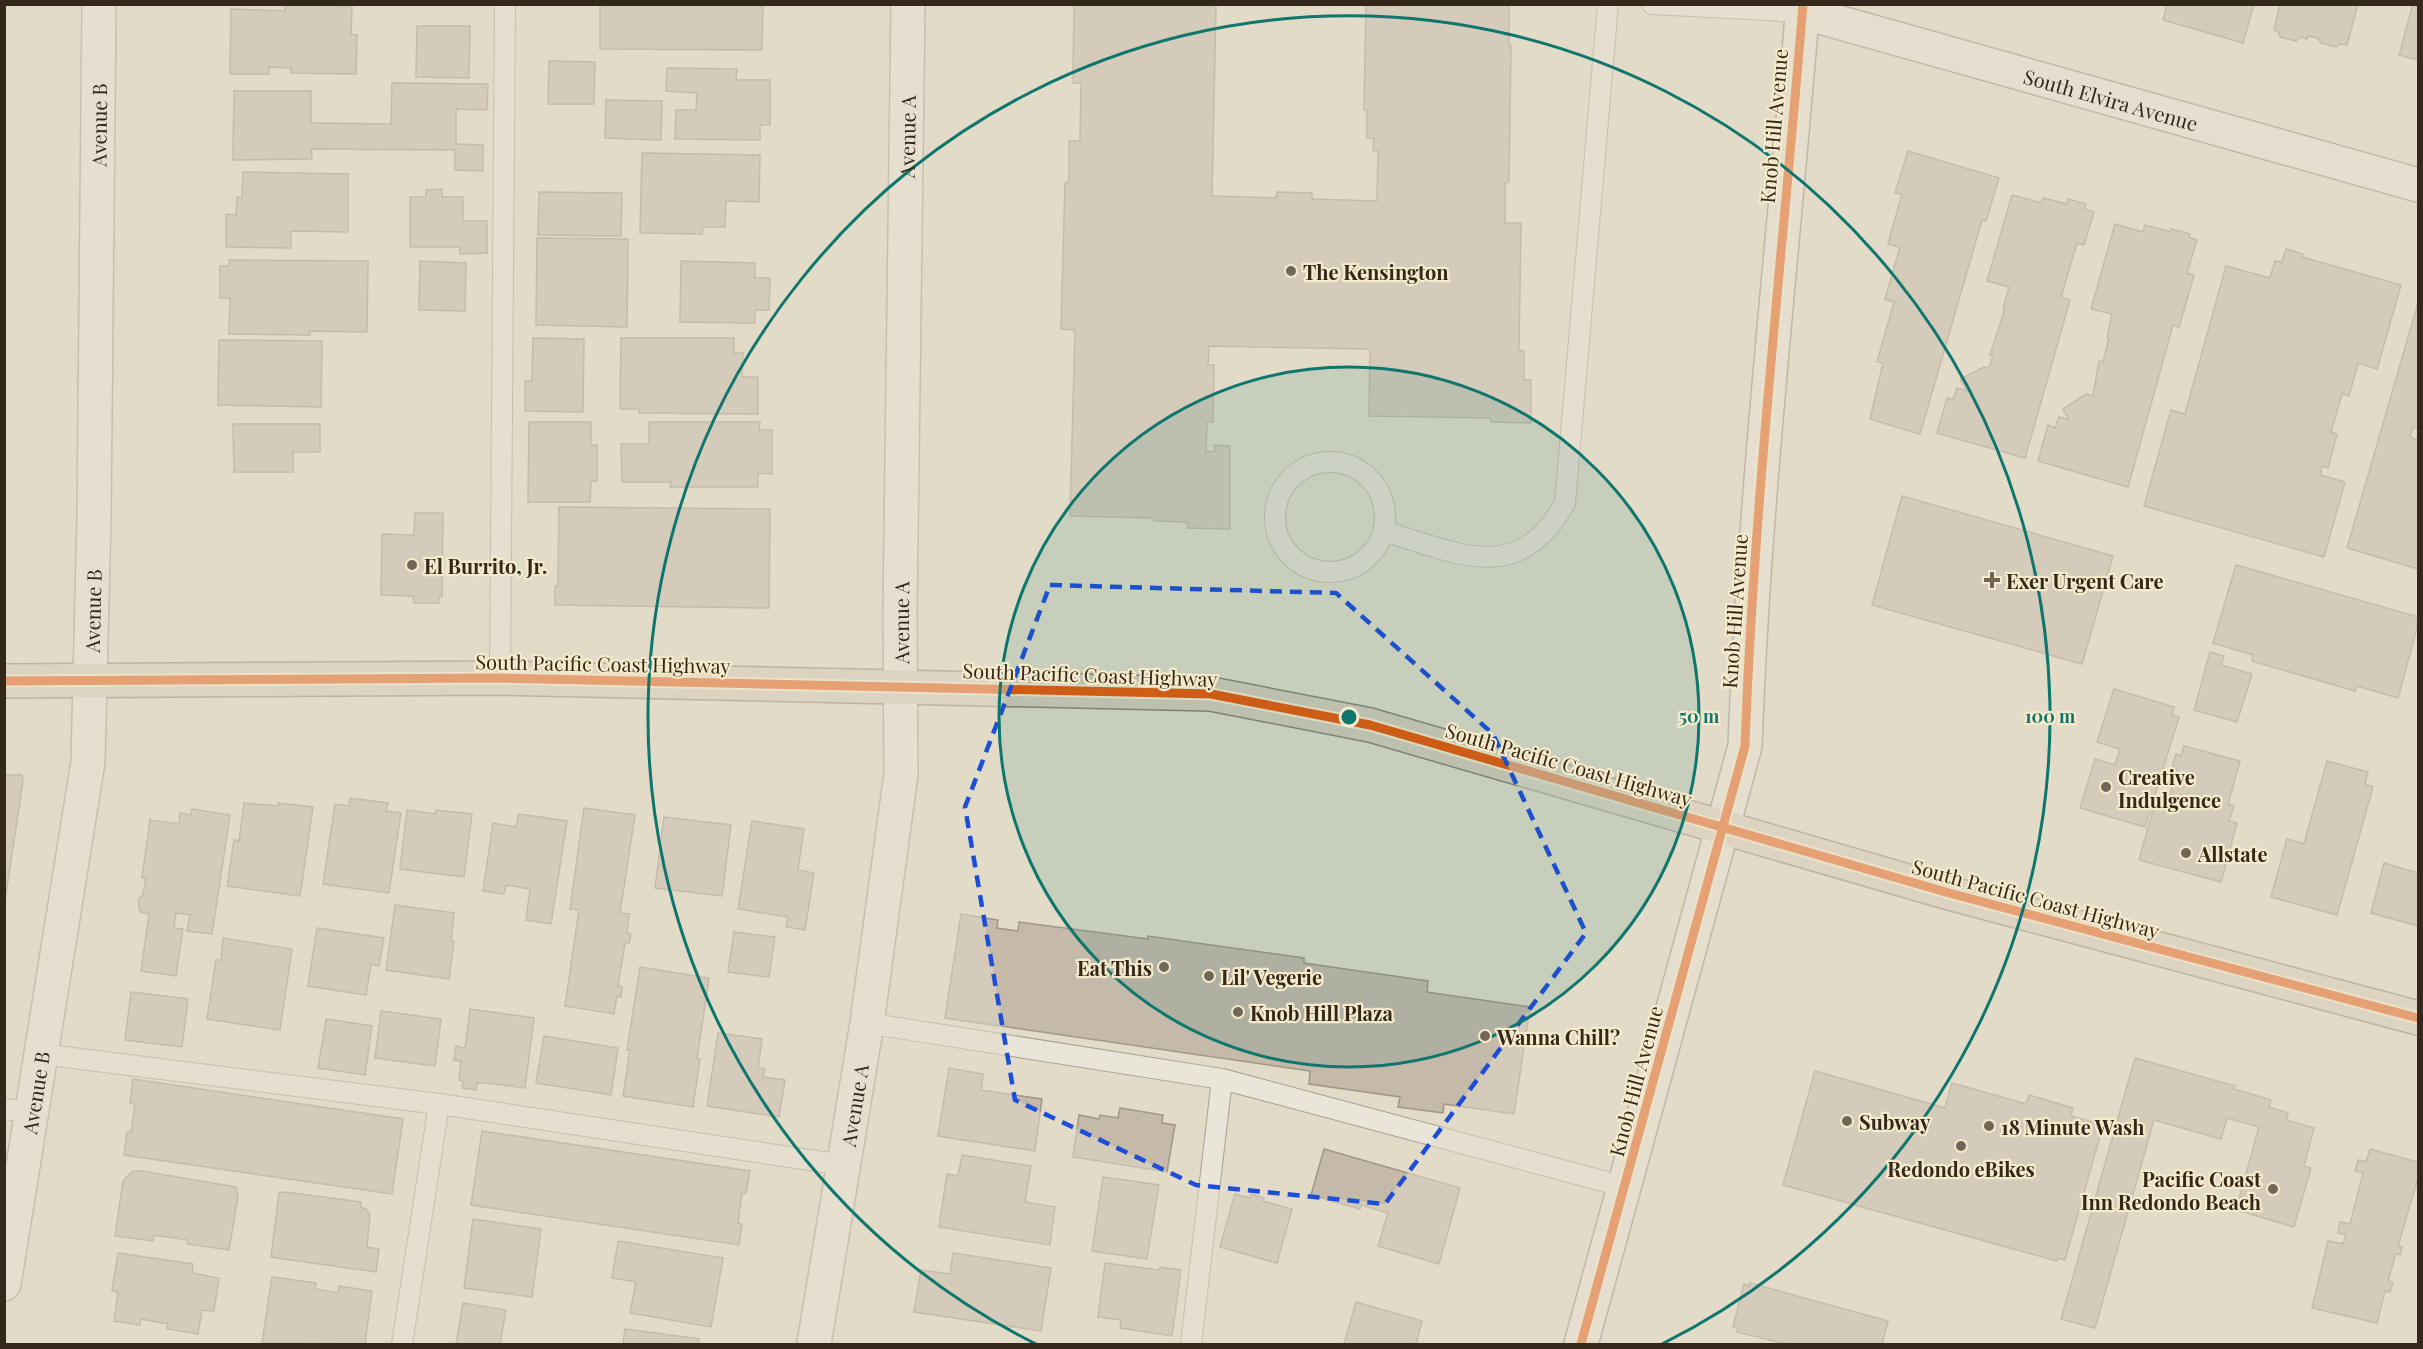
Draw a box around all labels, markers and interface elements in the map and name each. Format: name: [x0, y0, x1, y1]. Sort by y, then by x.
street label: Knob Hill Avenue: [1753, 48, 1793, 204]
street label: South Elvira Avenue: [2021, 61, 2201, 136]
street label: Avenue B: [84, 83, 112, 168]
street label: Avenue A: [892, 95, 920, 179]
place label: The Kensington: [1303, 258, 1449, 285]
marker: The Kensington: [1284, 264, 1298, 278]
street label: Knob Hill Avenue: [1715, 533, 1753, 689]
place label: El Burrito, Jr.: [424, 552, 547, 579]
marker: El Burrito, Jr.: [405, 558, 419, 572]
place label: Exer Urgent Care: [2006, 567, 2163, 594]
street label: Avenue B: [77, 569, 106, 654]
marker: Exer Urgent Care: [1983, 571, 2001, 589]
street label: Avenue A: [886, 581, 914, 665]
street label: South Pacific Coast Highway: [475, 647, 731, 679]
street label: South Pacific Coast Highway: [962, 656, 1218, 692]
text: 50 m: [1679, 704, 1720, 728]
text: 100 m: [2025, 704, 2076, 728]
centre of rings: [1339, 707, 1359, 727]
street label: South Pacific Coast Highway: [1443, 716, 1695, 812]
place label: Creative Indulgence: [2118, 763, 2221, 813]
marker: Creative Indulgence: [2099, 780, 2113, 794]
place label: Allstate: [2197, 840, 2268, 867]
marker: Allstate: [2179, 846, 2193, 860]
street label: South Pacific Coast Highway: [1909, 852, 2163, 944]
place label: Eat This: [1077, 954, 1152, 981]
marker: Eat This: [1157, 960, 1171, 974]
place label: Lil' Vegerie: [1221, 963, 1322, 990]
marker: Lil' Vegerie: [1202, 969, 1216, 983]
place label: Knob Hill Plaza: [1250, 999, 1393, 1026]
street label: Knob Hill Avenue: [1602, 1003, 1668, 1159]
marker: Knob Hill Plaza: [1231, 1005, 1245, 1019]
place label: Wanna Chill?: [1496, 1023, 1620, 1050]
marker: Wanna Chill?: [1478, 1029, 1492, 1043]
street label: Avenue B: [15, 1049, 55, 1137]
street label: Avenue A: [833, 1062, 874, 1149]
place label: Subway: [1859, 1108, 1931, 1135]
place label: 18 Minute Wash: [2001, 1113, 2145, 1140]
marker: Subway: [1840, 1114, 1854, 1128]
marker: 18 Minute Wash: [1982, 1119, 1996, 1133]
marker: Redondo eBikes: [1954, 1139, 1968, 1153]
place label: Redondo eBikes: [1887, 1155, 2035, 1182]
place label: Pacific Coast Inn Redondo Beach: [2081, 1165, 2262, 1215]
marker: Pacific Coast Inn Redondo Beach: [2266, 1182, 2280, 1196]

